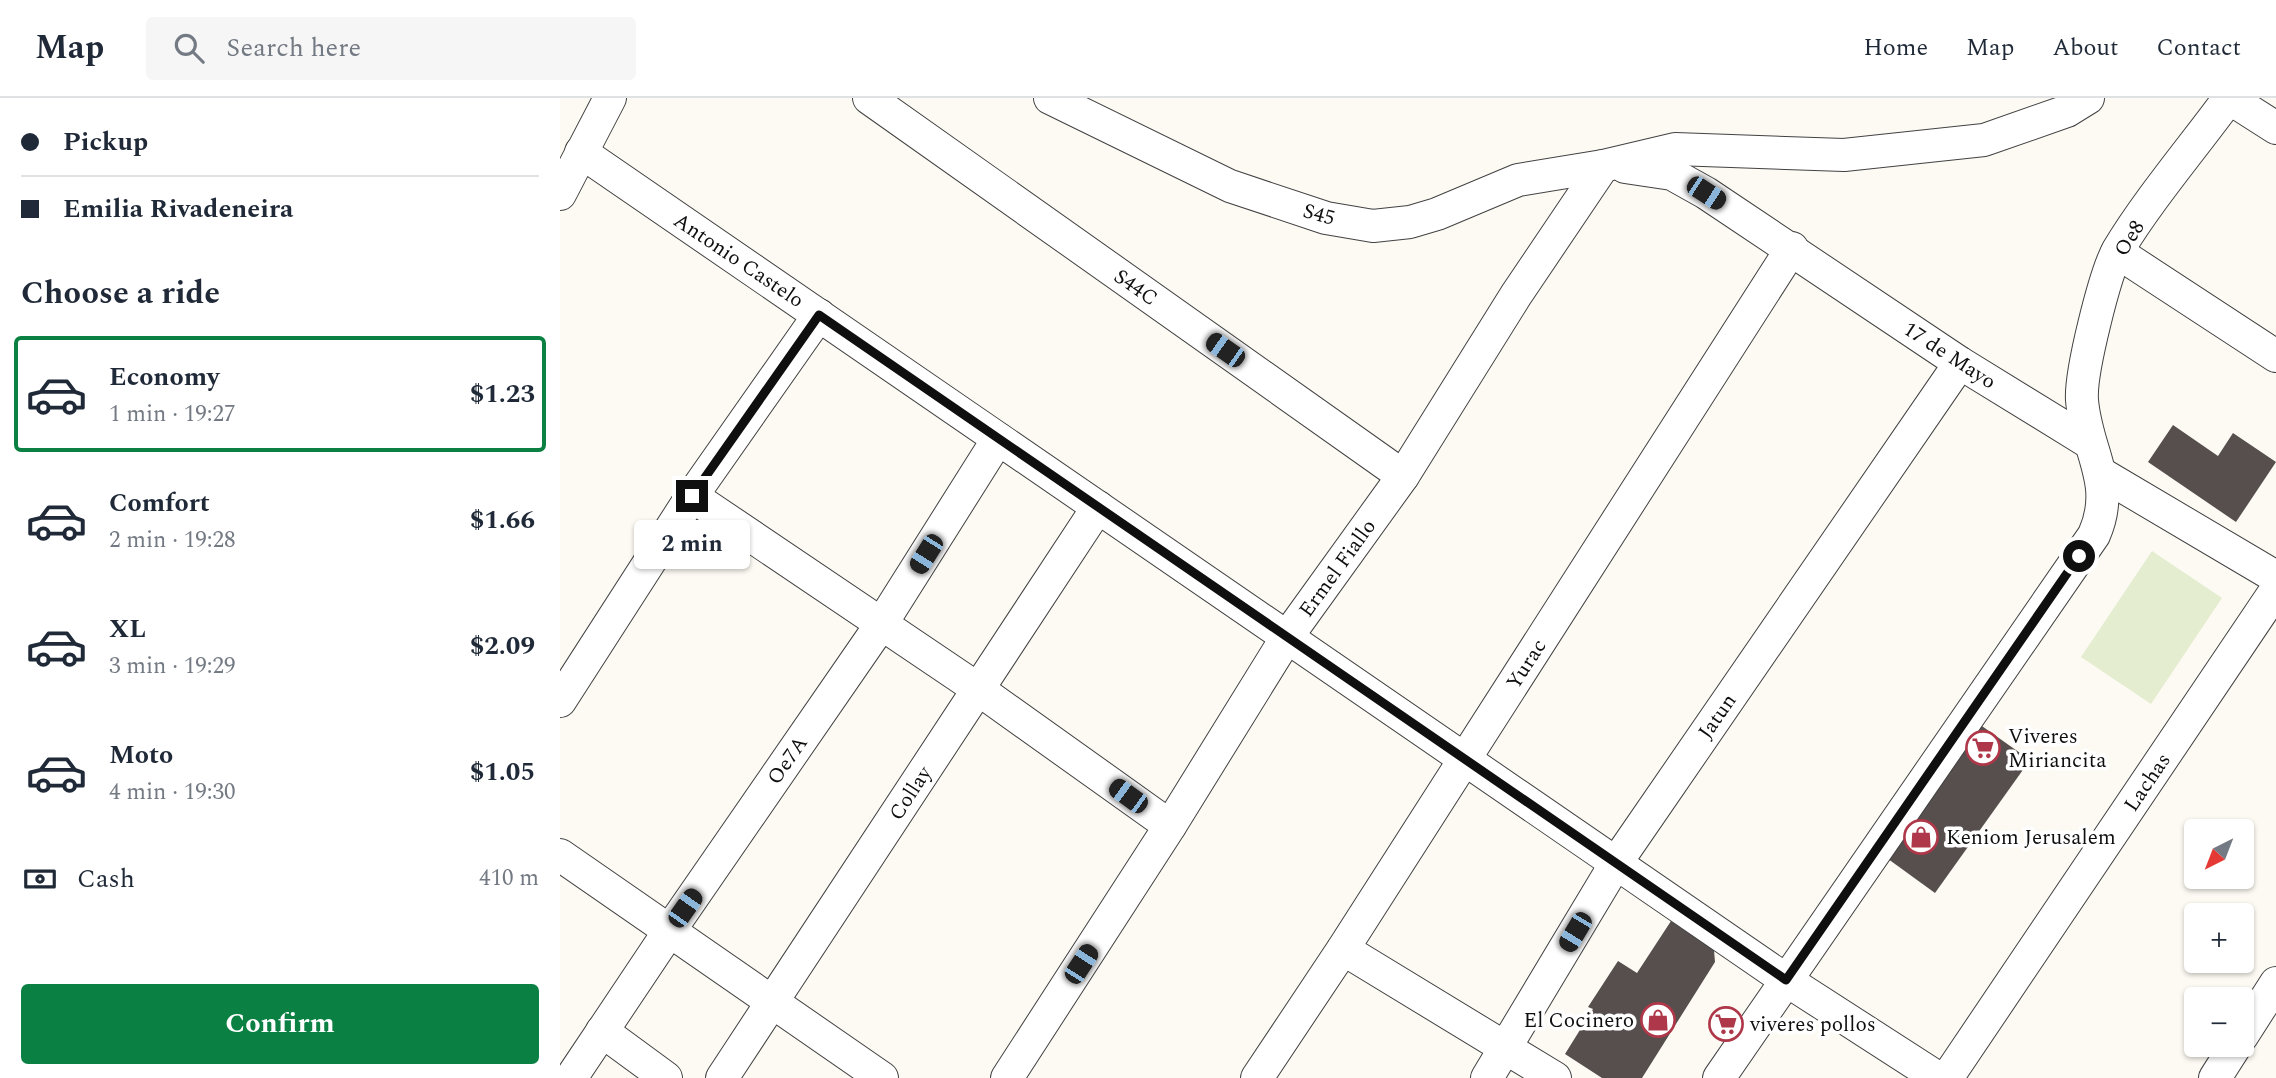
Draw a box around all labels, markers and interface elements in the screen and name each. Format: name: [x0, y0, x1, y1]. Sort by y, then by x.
search box: [146, 17, 636, 80]
text: Map: [35, 23, 104, 73]
text: Search here: [226, 28, 361, 68]
icon: search: [170, 29, 208, 67]
text: Home: [1863, 30, 1928, 66]
text: Map: [1966, 30, 2014, 66]
text: About: [2052, 30, 2118, 66]
text: Contact: [2156, 30, 2241, 66]
text: Pickup: [63, 122, 148, 162]
car: [1683, 173, 1730, 213]
text: Emilia Rivadeneira: [63, 189, 293, 229]
street label: S45: [1299, 195, 1338, 235]
street label: Antonio Castelo: [667, 205, 810, 316]
street label: Oe8: [2106, 214, 2153, 263]
street label: S44C: [1107, 261, 1164, 315]
text: Choose a ride: [21, 269, 220, 318]
street label: 17 de Mayo: [1897, 314, 2002, 398]
car: [1202, 329, 1249, 371]
text: Economy: [109, 357, 219, 397]
icon: car: [25, 363, 88, 426]
text: $1.23: [470, 374, 535, 414]
text: 1 min · 19:27: [109, 397, 236, 432]
route end: [676, 480, 708, 512]
text: Comfort: [109, 483, 210, 523]
icon: car: [25, 489, 88, 552]
text: $1.66: [470, 500, 535, 540]
street label: Ermel Fiallo: [1291, 513, 1384, 624]
callout: 2 min: [634, 520, 750, 570]
text: 2 min · 19:28: [109, 523, 236, 558]
text: 2 min: [661, 527, 723, 562]
car: [906, 531, 947, 577]
route start: [2063, 540, 2095, 572]
text: XL: [109, 609, 146, 649]
icon: car: [25, 615, 88, 678]
text: $2.09: [470, 626, 535, 666]
street label: Yurac: [1499, 633, 1555, 696]
text: 3 min · 19:29: [109, 649, 236, 684]
street label: Jatun: [1691, 687, 1745, 746]
place label: Viveres Miriancita: [2008, 721, 2107, 777]
street label: Oe7A: [759, 729, 816, 792]
supermarket icon: Viveres Miriancita: [1964, 729, 2002, 767]
text: Moto: [109, 735, 173, 775]
icon: car: [25, 741, 88, 804]
street label: Lachas: [2116, 747, 2179, 818]
text: $1.05: [470, 752, 535, 792]
street label: Collay: [881, 759, 941, 827]
text: 4 min · 19:30: [109, 775, 236, 810]
car: [1105, 775, 1152, 817]
shop icon: Keniom Jerusalem: [1902, 818, 1940, 856]
north arrow: [2184, 819, 2254, 889]
map controls: [2184, 819, 2254, 1057]
place label: Keniom Jerusalem: [1946, 822, 2116, 854]
text: Cash: [77, 859, 135, 899]
icon: cash: [21, 860, 59, 898]
text: 410 m: [479, 861, 539, 896]
car: [665, 885, 706, 931]
button: +: [2184, 903, 2254, 973]
car: [1556, 909, 1595, 955]
car: [1061, 941, 1102, 987]
button: Confirm: [21, 984, 539, 1064]
button: −: [2184, 987, 2254, 1057]
shop icon: El Cocinero: [1639, 1001, 1677, 1039]
place label: El Cocinero: [1523, 1005, 1634, 1037]
supermarket icon: viveres pollos: [1707, 1005, 1745, 1043]
place label: viveres pollos: [1749, 1009, 1876, 1041]

